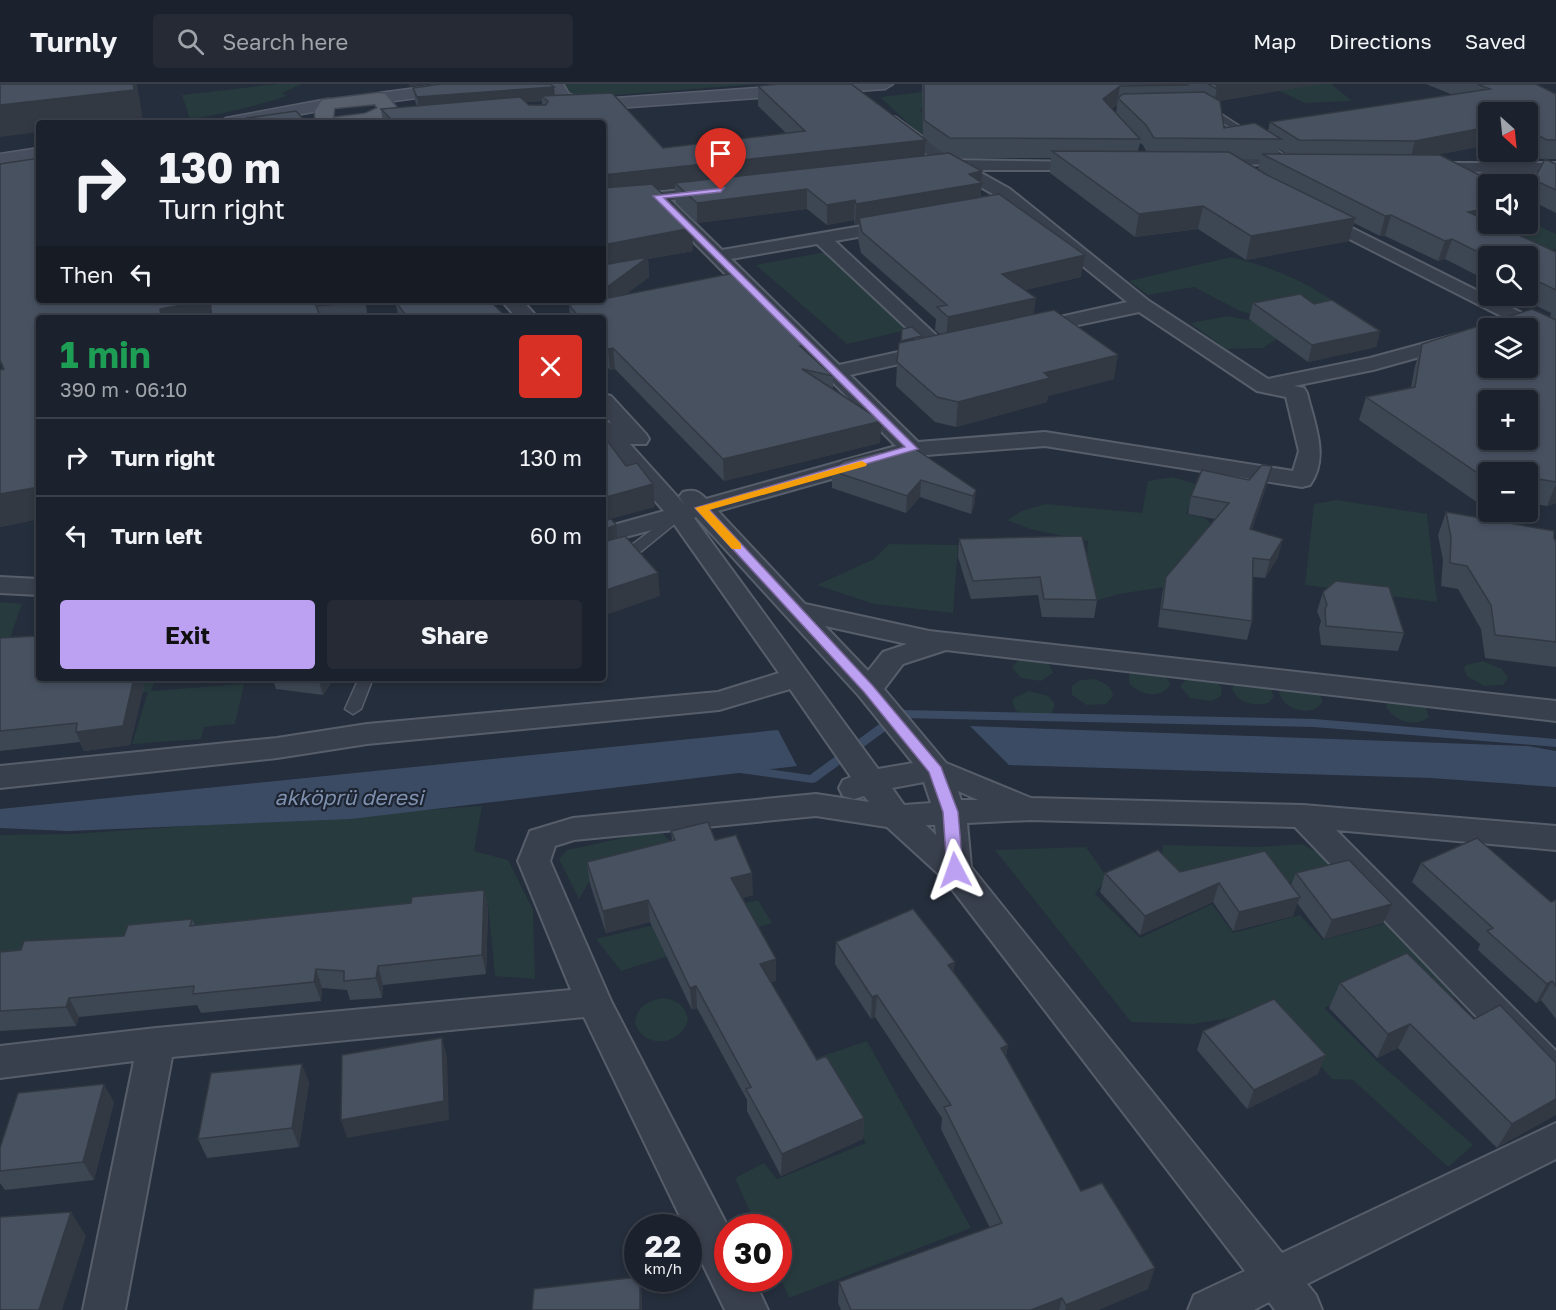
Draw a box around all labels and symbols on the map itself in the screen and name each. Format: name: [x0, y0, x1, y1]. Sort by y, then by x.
north arrow: [1478, 102, 1538, 162]
pin: [695, 128, 746, 190]
water label: akköprü deresi: [275, 784, 426, 810]
position arrow: [923, 838, 987, 902]
speed limit sign: 30: [714, 1214, 792, 1292]

